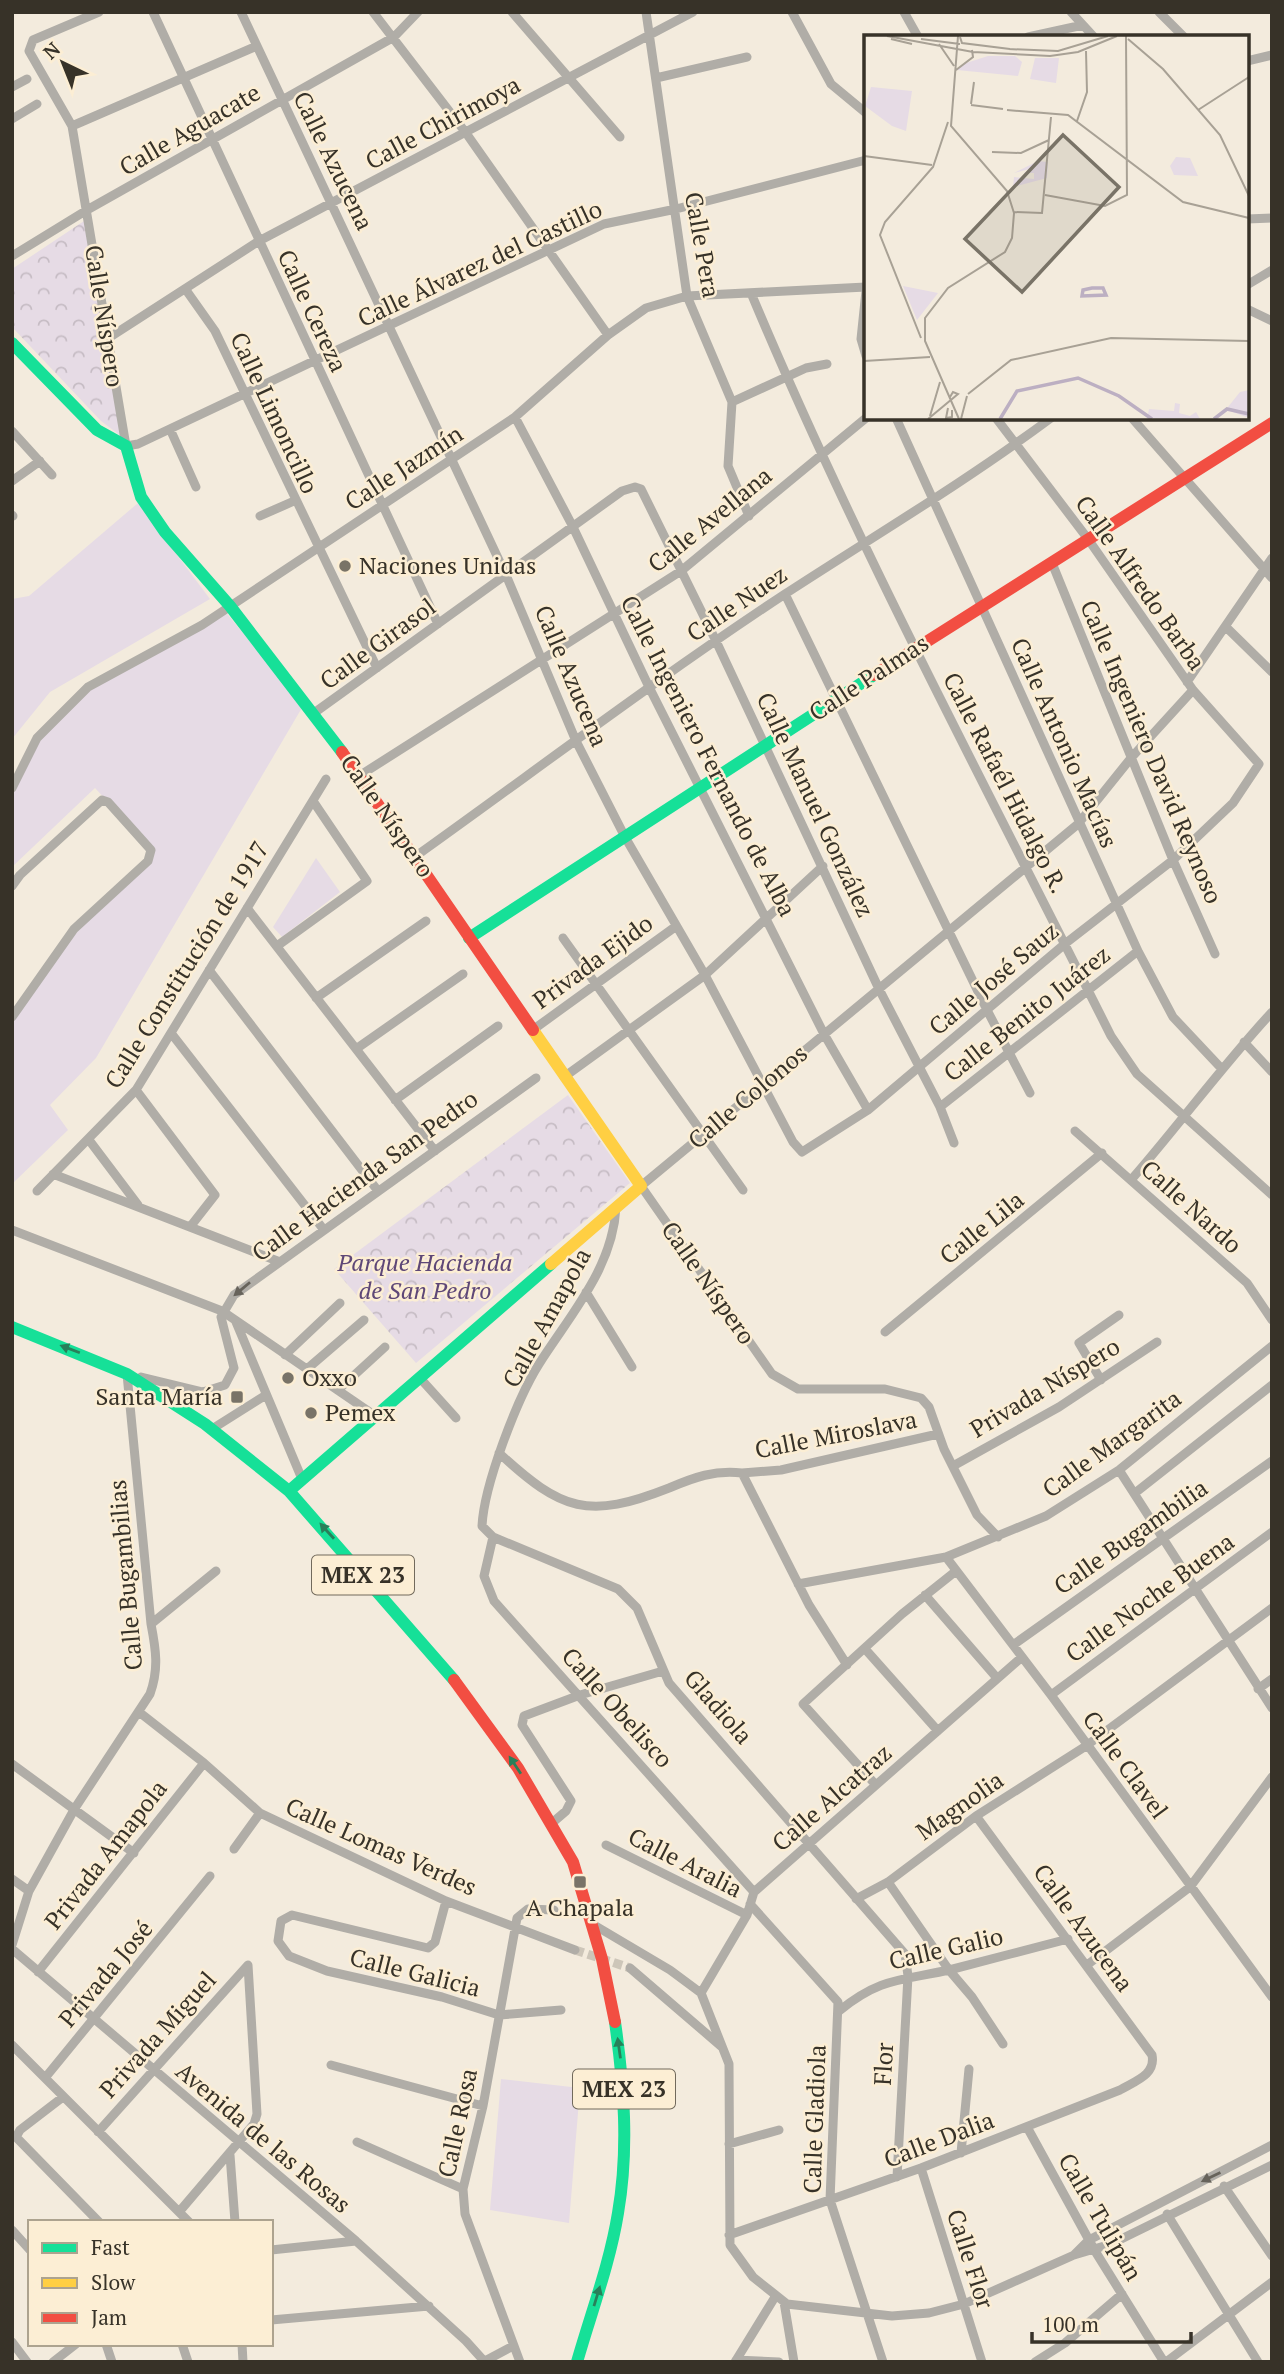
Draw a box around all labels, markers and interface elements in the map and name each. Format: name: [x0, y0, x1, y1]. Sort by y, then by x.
north arrow: [28, 28, 98, 98]
inset map: [864, 35, 1249, 420]
text: N: [37, 36, 65, 64]
street label: Calle Chirimoya: [360, 68, 526, 176]
street label: Calle Aguacate: [113, 76, 266, 182]
street label: Calle Azucena: [287, 86, 381, 235]
street label: Calle Pera: [678, 189, 728, 300]
street label: Calle Álvarez del Castillo: [352, 192, 607, 334]
street label: Calle Níspero: [78, 243, 132, 389]
street label: Calle Cereza: [271, 244, 355, 377]
street label: Calle Limoncillo: [223, 327, 326, 499]
street label: Calle Jazmín: [338, 417, 468, 517]
street label: Calle Avellana: [641, 459, 778, 579]
street label: Calle Alfredo Barba: [1069, 489, 1213, 676]
place label: Naciones Unidas: [359, 549, 536, 581]
marker: Naciones Unidas: [337, 558, 353, 574]
street label: Calle Nuez: [680, 558, 793, 649]
street label: Calle Girasol: [313, 590, 442, 696]
street label: Calle Ingeniero Fernando de Alba: [614, 590, 804, 921]
street label: Calle Ingeniero David Reynoso: [1073, 595, 1230, 908]
street label: Calle Azucena: [528, 600, 616, 751]
street label: Calle Palmas: [802, 626, 935, 728]
street label: Calle Antonio Macías: [1004, 633, 1126, 853]
street label: Calle Rafaél Hidalgo R.: [936, 667, 1076, 898]
street label: Calle Manuel González: [750, 687, 882, 922]
street label: Calle Níspero: [334, 748, 442, 883]
street label: Calle Constitución de 1917: [97, 835, 275, 1094]
street label: Privada Ejido: [526, 907, 659, 1016]
street label: Calle José Sauz: [922, 915, 1065, 1042]
street label: Calle Benito Juárez: [937, 938, 1116, 1088]
street label: Calle Colonos: [681, 1037, 814, 1156]
street label: Calle Hacienda San Pedro: [245, 1082, 484, 1268]
street label: Calle Nardo: [1134, 1152, 1249, 1260]
street label: Calle Lila: [933, 1183, 1030, 1271]
street label: Calle Níspero: [655, 1215, 763, 1350]
street label: Calle Amapola: [495, 1242, 598, 1393]
park label: Parque Hacienda de San Pedro: [337, 1246, 512, 1306]
one-way arrow: [233, 1281, 251, 1297]
street label: Privada Níspero: [964, 1330, 1125, 1445]
one-way arrow: [59, 1344, 80, 1355]
place label: Oxxo: [302, 1361, 357, 1393]
marker: Oxxo: [280, 1370, 296, 1386]
place label: Santa María: [95, 1380, 223, 1412]
street label: Calle Margarita: [1036, 1382, 1187, 1504]
marker: Santa María: [229, 1389, 245, 1405]
place label: Pemex: [325, 1396, 396, 1428]
street label: Calle Miroslava: [752, 1403, 920, 1465]
marker: Pemex: [303, 1405, 319, 1421]
street label: Calle Bugambilia: [1047, 1471, 1214, 1601]
street label: Calle Bugambilias: [101, 1478, 149, 1672]
one-way arrow: [319, 1523, 335, 1540]
street label: Calle Noche Buena: [1059, 1525, 1240, 1669]
road number: MEX 23: [312, 1556, 414, 1594]
street label: Calle Obelisco: [555, 1640, 680, 1774]
street label: Gladiola: [677, 1662, 760, 1750]
street label: Calle Clavel: [1076, 1704, 1176, 1825]
street label: Calle Alcatraz: [765, 1737, 898, 1858]
one-way arrow: [509, 1755, 522, 1775]
street label: Magnolia: [909, 1763, 1009, 1847]
street label: Privada Amapola: [37, 1773, 174, 1936]
street label: Calle Lomas Verdes: [281, 1790, 482, 1903]
street label: Calle Aralia: [623, 1820, 748, 1904]
street label: Calle Azucena: [1027, 1857, 1141, 1998]
marker: A Chapala: [572, 1874, 588, 1890]
place label: A Chapala: [526, 1891, 634, 1923]
street label: Privada José: [51, 1913, 159, 2034]
street label: Calle Galio: [886, 1919, 1006, 1977]
street label: Calle Galicia: [347, 1940, 484, 2004]
street label: Privada Miguel: [92, 1964, 223, 2104]
one-way arrow: [614, 2037, 625, 2059]
street label: Flor: [866, 2041, 900, 2086]
street label: Calle Gladiola: [795, 2044, 833, 2194]
street label: Avenida de las Rosas: [169, 2055, 358, 2220]
street label: Calle Rosa: [430, 2065, 484, 2180]
road number: MEX 23: [573, 2070, 675, 2108]
street label: Calle Dalia: [879, 2103, 998, 2175]
street label: Calle Tulipán: [1051, 2147, 1150, 2286]
one-way arrow: [1201, 2171, 1221, 2182]
street label: Calle Flor: [940, 2205, 1002, 2313]
legend: [28, 2220, 273, 2346]
text: Fast: [91, 2233, 130, 2261]
text: Slow: [91, 2268, 136, 2296]
one-way arrow: [592, 2286, 603, 2307]
scale bar: [1032, 2300, 1191, 2344]
text: Jam: [91, 2303, 127, 2331]
text: 100 m: [1042, 2310, 1099, 2338]

